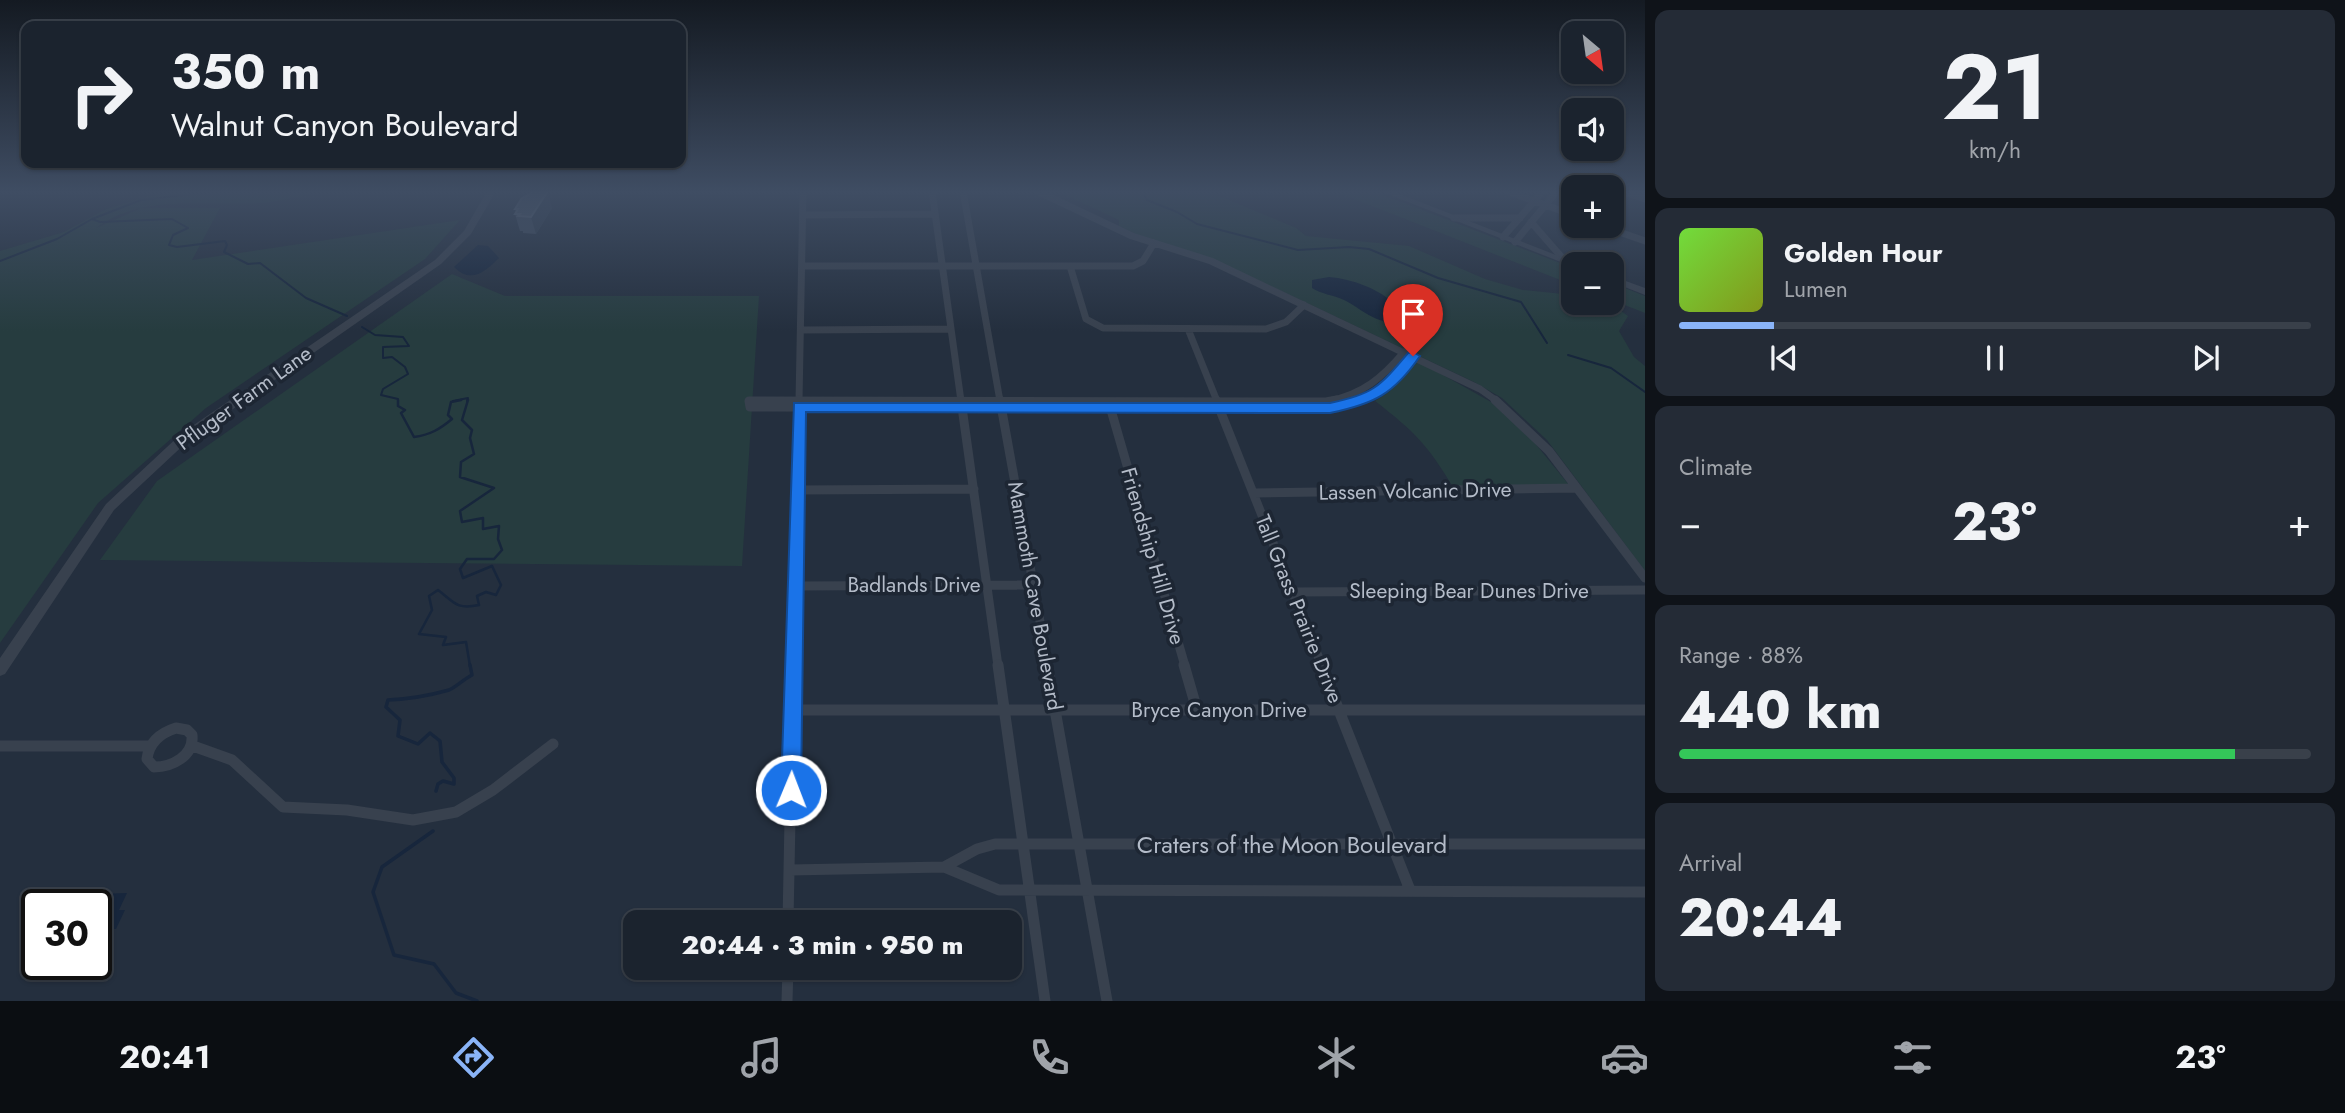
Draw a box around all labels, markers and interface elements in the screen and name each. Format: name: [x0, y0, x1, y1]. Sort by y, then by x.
north arrow: [1561, 21, 1624, 84]
map controls: [1561, 21, 1624, 315]
text: 21: [1942, 22, 2048, 153]
text: 350 m: [171, 37, 320, 107]
icon: right: [56, 49, 147, 140]
button: sound: [1561, 98, 1624, 161]
text: Walnut Canyon Boulevard: [171, 102, 519, 148]
text: km/h: [1969, 133, 2021, 167]
button: +: [1561, 175, 1624, 238]
text: Golden Hour: [1784, 234, 1943, 272]
button: −: [1561, 252, 1624, 315]
text: Lumen: [1784, 272, 1848, 306]
pin: [1383, 284, 1443, 356]
icon: arrive: [1394, 295, 1432, 333]
street label: Pfluger Farm Lane: [170, 338, 318, 457]
icon: previous: [1765, 339, 1803, 377]
icon: pause: [1976, 339, 2014, 377]
icon: next: [2187, 339, 2225, 377]
text: Climate: [1679, 450, 1752, 484]
street label: Friendship Hill Drive: [1113, 464, 1193, 648]
street label: Lassen Volcanic Drive: [1318, 474, 1512, 508]
street label: Mammoth Cave Boulevard: [1000, 479, 1070, 713]
text: 23°: [1952, 484, 2037, 560]
text: −: [1679, 495, 1701, 550]
text: +: [2288, 495, 2311, 550]
street label: Tall Grass Prairie Drive: [1247, 510, 1351, 708]
street label: Badlands Drive: [847, 570, 981, 600]
street label: Sleeping Bear Dunes Drive: [1349, 576, 1589, 606]
text: Range · 88%: [1679, 638, 1803, 672]
text: 440 km: [1679, 672, 1882, 748]
street label: Bryce Canyon Drive: [1131, 695, 1307, 725]
position arrow: [754, 753, 828, 827]
street label: Craters of the Moon Boulevard: [1137, 827, 1447, 862]
text: Arrival: [1679, 846, 1742, 880]
text: 20:44: [1679, 880, 1843, 956]
speed limit sign: 30: [21, 889, 112, 980]
text: 20:44 · 3 min · 950 m: [682, 926, 963, 964]
icon: directions: [449, 1033, 498, 1082]
icon: music: [737, 1033, 786, 1082]
icon: phone: [1025, 1033, 1074, 1082]
icon: climate: [1312, 1033, 1361, 1082]
icon: car: [1600, 1033, 1649, 1082]
icon: filters: [1888, 1033, 1937, 1082]
text: 20:41: [119, 1034, 210, 1080]
text: 23°: [2175, 1034, 2226, 1080]

